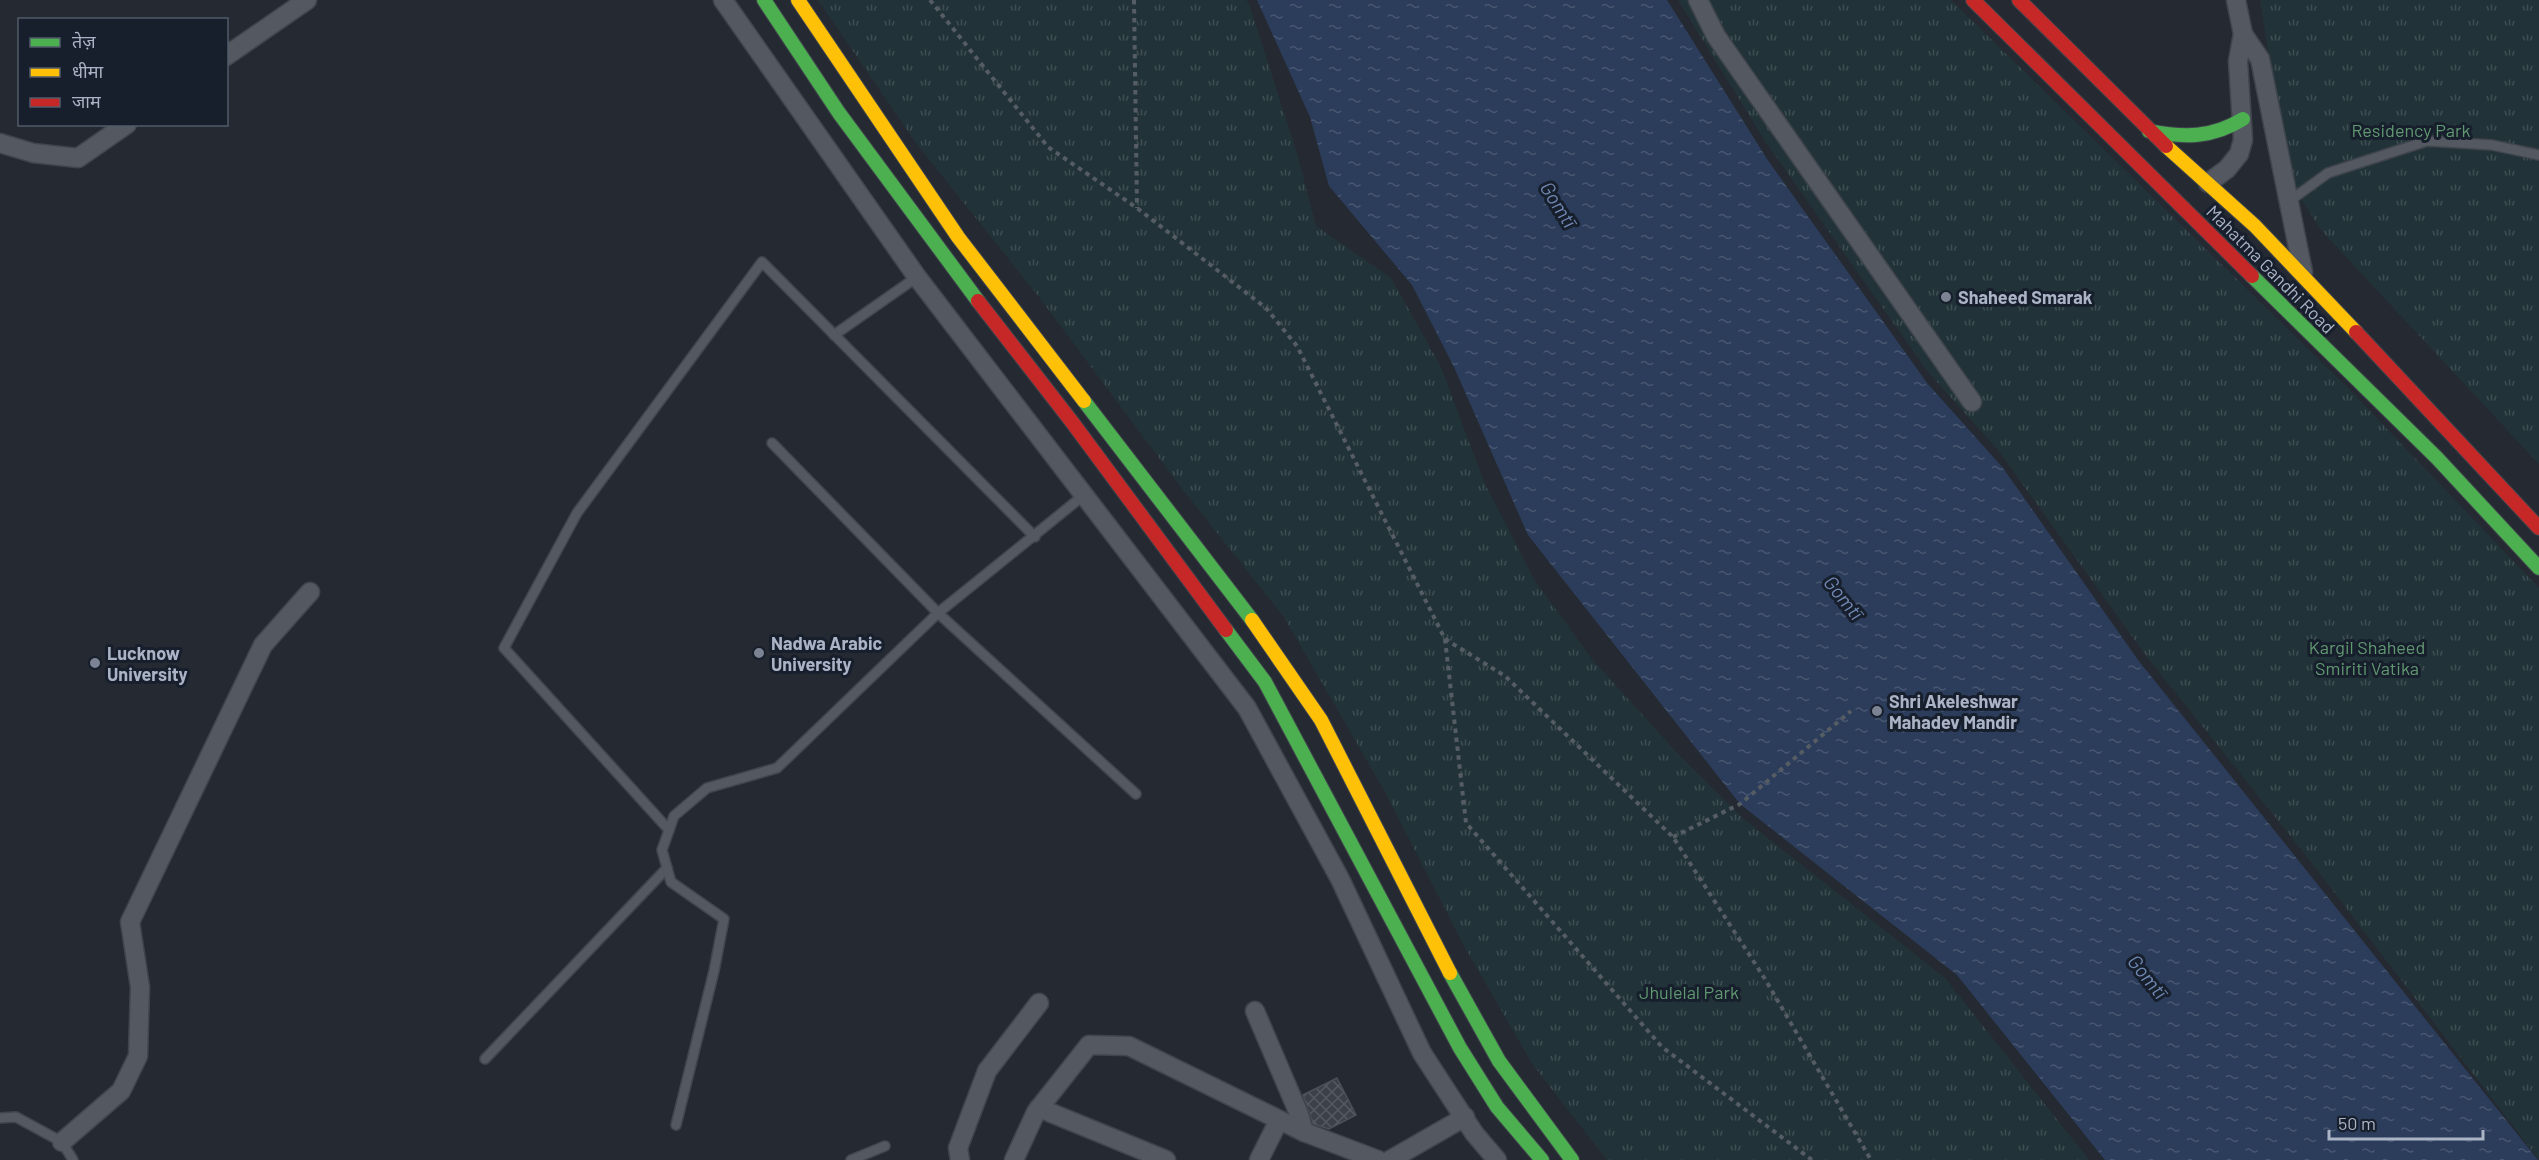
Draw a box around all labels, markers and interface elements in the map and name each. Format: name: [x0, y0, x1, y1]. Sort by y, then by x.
legend: [18, 18, 228, 126]
text: तेज़: [72, 30, 96, 52]
text: धीमा: [72, 60, 103, 82]
text: जाम: [72, 90, 102, 112]
park label: Residency Park: [2351, 119, 2471, 141]
water label: Gomtī: [1536, 177, 1583, 233]
street label: Mahatma Gandhi Road: [2202, 200, 2340, 338]
place label: Shaheed Smarak: [1958, 286, 2093, 308]
marker: Shaheed Smarak: [1939, 290, 1953, 304]
water label: Gomtī: [1819, 570, 1870, 625]
place label: Nadwa Arabic University: [771, 632, 883, 675]
park label: Kargil Shaheed Smiriti Vatika: [2309, 636, 2425, 679]
place label: Lucknow University: [107, 642, 188, 685]
marker: Nadwa Arabic University: [752, 646, 766, 660]
marker: Lucknow University: [88, 656, 102, 670]
place label: Shri Akeleshwar Mahadev Mandir: [1889, 690, 2018, 733]
marker: Shri Akeleshwar Mahadev Mandir: [1870, 704, 1884, 718]
water label: Gomtī: [2123, 949, 2174, 1004]
park label: Jhulelal Park: [1639, 981, 1739, 1003]
scale bar: [2329, 1103, 2484, 1141]
text: 50 m: [2338, 1112, 2376, 1134]

